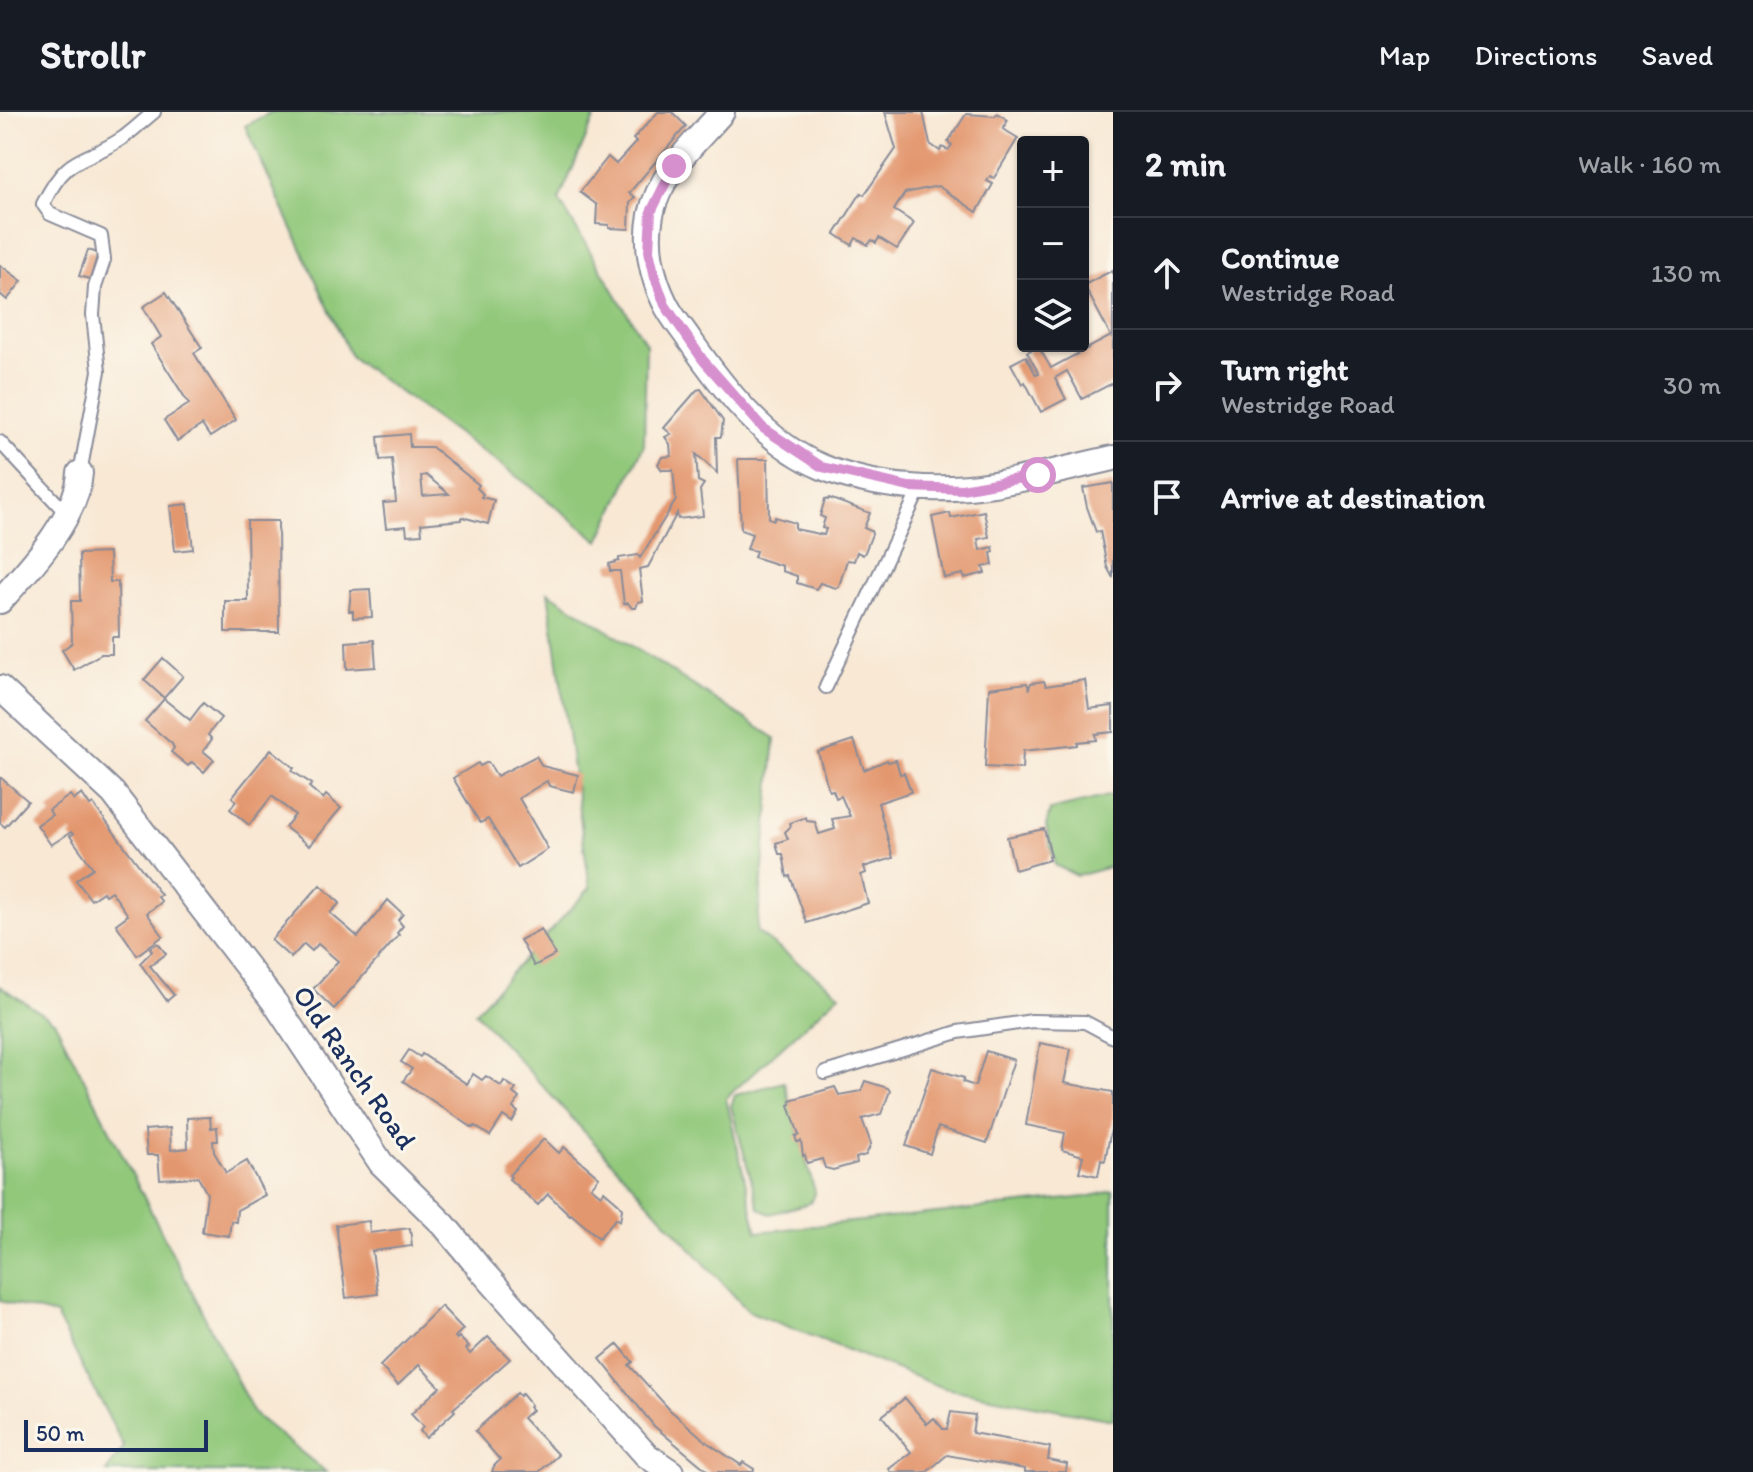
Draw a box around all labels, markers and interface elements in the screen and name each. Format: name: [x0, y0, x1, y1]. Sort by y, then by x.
text: Strollr: [40, 32, 145, 78]
text: Map: [1379, 38, 1430, 72]
text: Directions: [1474, 38, 1598, 72]
text: Saved: [1642, 38, 1713, 72]
map controls: [1017, 136, 1089, 352]
button: +: [1017, 136, 1089, 208]
text: 2 min: [1145, 144, 1226, 185]
route end: [656, 148, 692, 184]
text: Walk · 160 m: [1578, 148, 1721, 180]
button: −: [1017, 208, 1089, 280]
text: Continue: [1221, 239, 1340, 276]
icon: ahead: [1145, 251, 1189, 295]
text: 130 m: [1651, 257, 1721, 289]
text: Westridge Road: [1221, 276, 1395, 308]
button: layers: [1017, 280, 1089, 352]
text: Turn right: [1221, 351, 1349, 388]
icon: right: [1145, 363, 1189, 407]
text: 30 m: [1663, 369, 1721, 401]
text: Westridge Road: [1221, 388, 1395, 420]
route start: [1020, 457, 1056, 493]
icon: arrive: [1145, 475, 1189, 519]
text: Arrive at destination: [1221, 479, 1485, 516]
street label: Old Ranch Road: [286, 979, 424, 1155]
scale bar: [24, 1416, 208, 1452]
text: 50 m: [36, 1420, 85, 1447]

